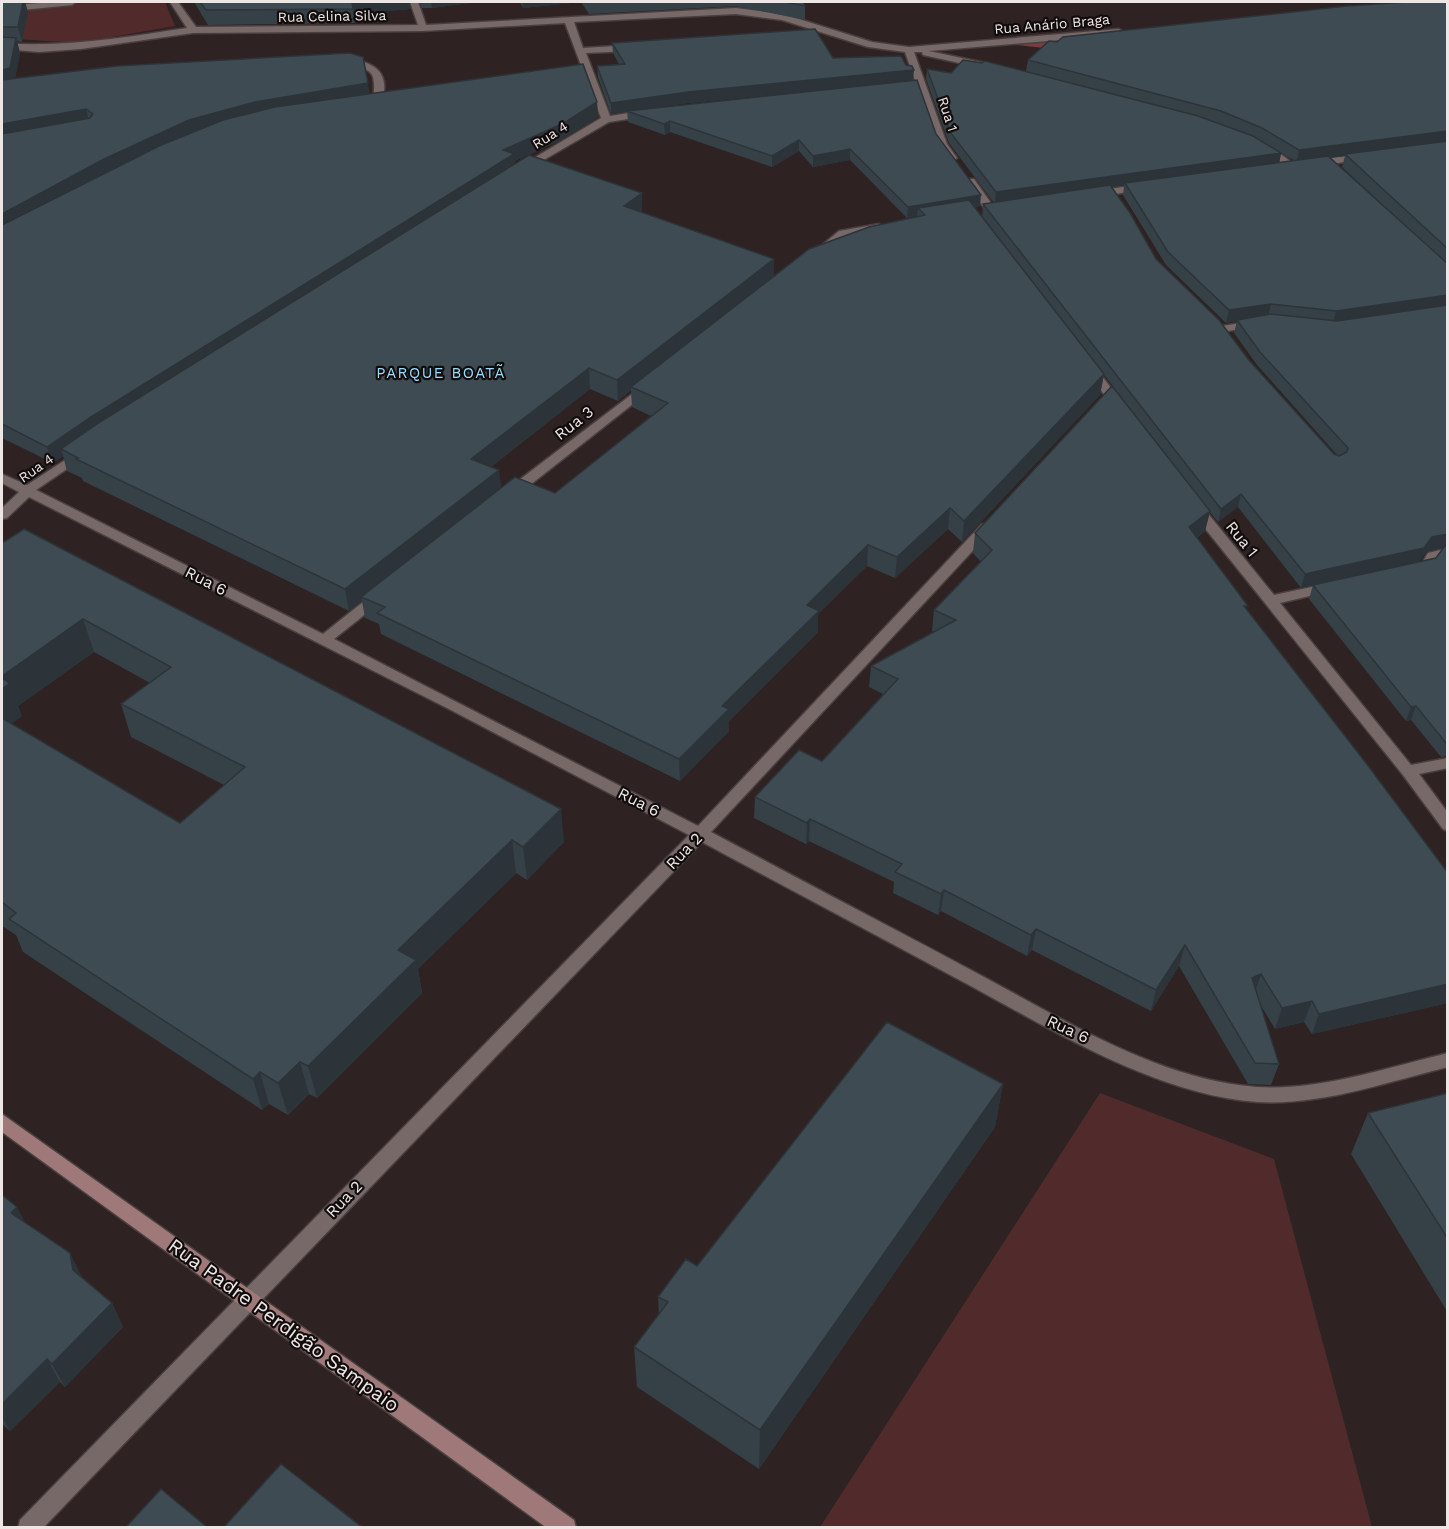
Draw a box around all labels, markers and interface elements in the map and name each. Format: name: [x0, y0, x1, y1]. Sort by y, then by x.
street label: Rua Celina Silva: [278, 7, 386, 25]
street label: Rua Anário Braga: [994, 11, 1111, 37]
street label: Rua 1: [935, 95, 961, 133]
street label: Rua 4: [529, 118, 571, 152]
district label: PARQUE BOATÃ: [376, 364, 506, 382]
street label: Rua 3: [551, 402, 597, 444]
street label: Rua 4: [16, 450, 56, 486]
street label: Rua 1: [1222, 517, 1262, 561]
street label: Rua 6: [182, 562, 230, 600]
street label: Rua 6: [615, 783, 663, 821]
street label: Rua 2: [662, 829, 706, 873]
street label: Rua 6: [1044, 1011, 1092, 1047]
street label: Rua 2: [322, 1177, 366, 1221]
street label: Rua Padre Perdigão Sampaio: [164, 1233, 404, 1417]

